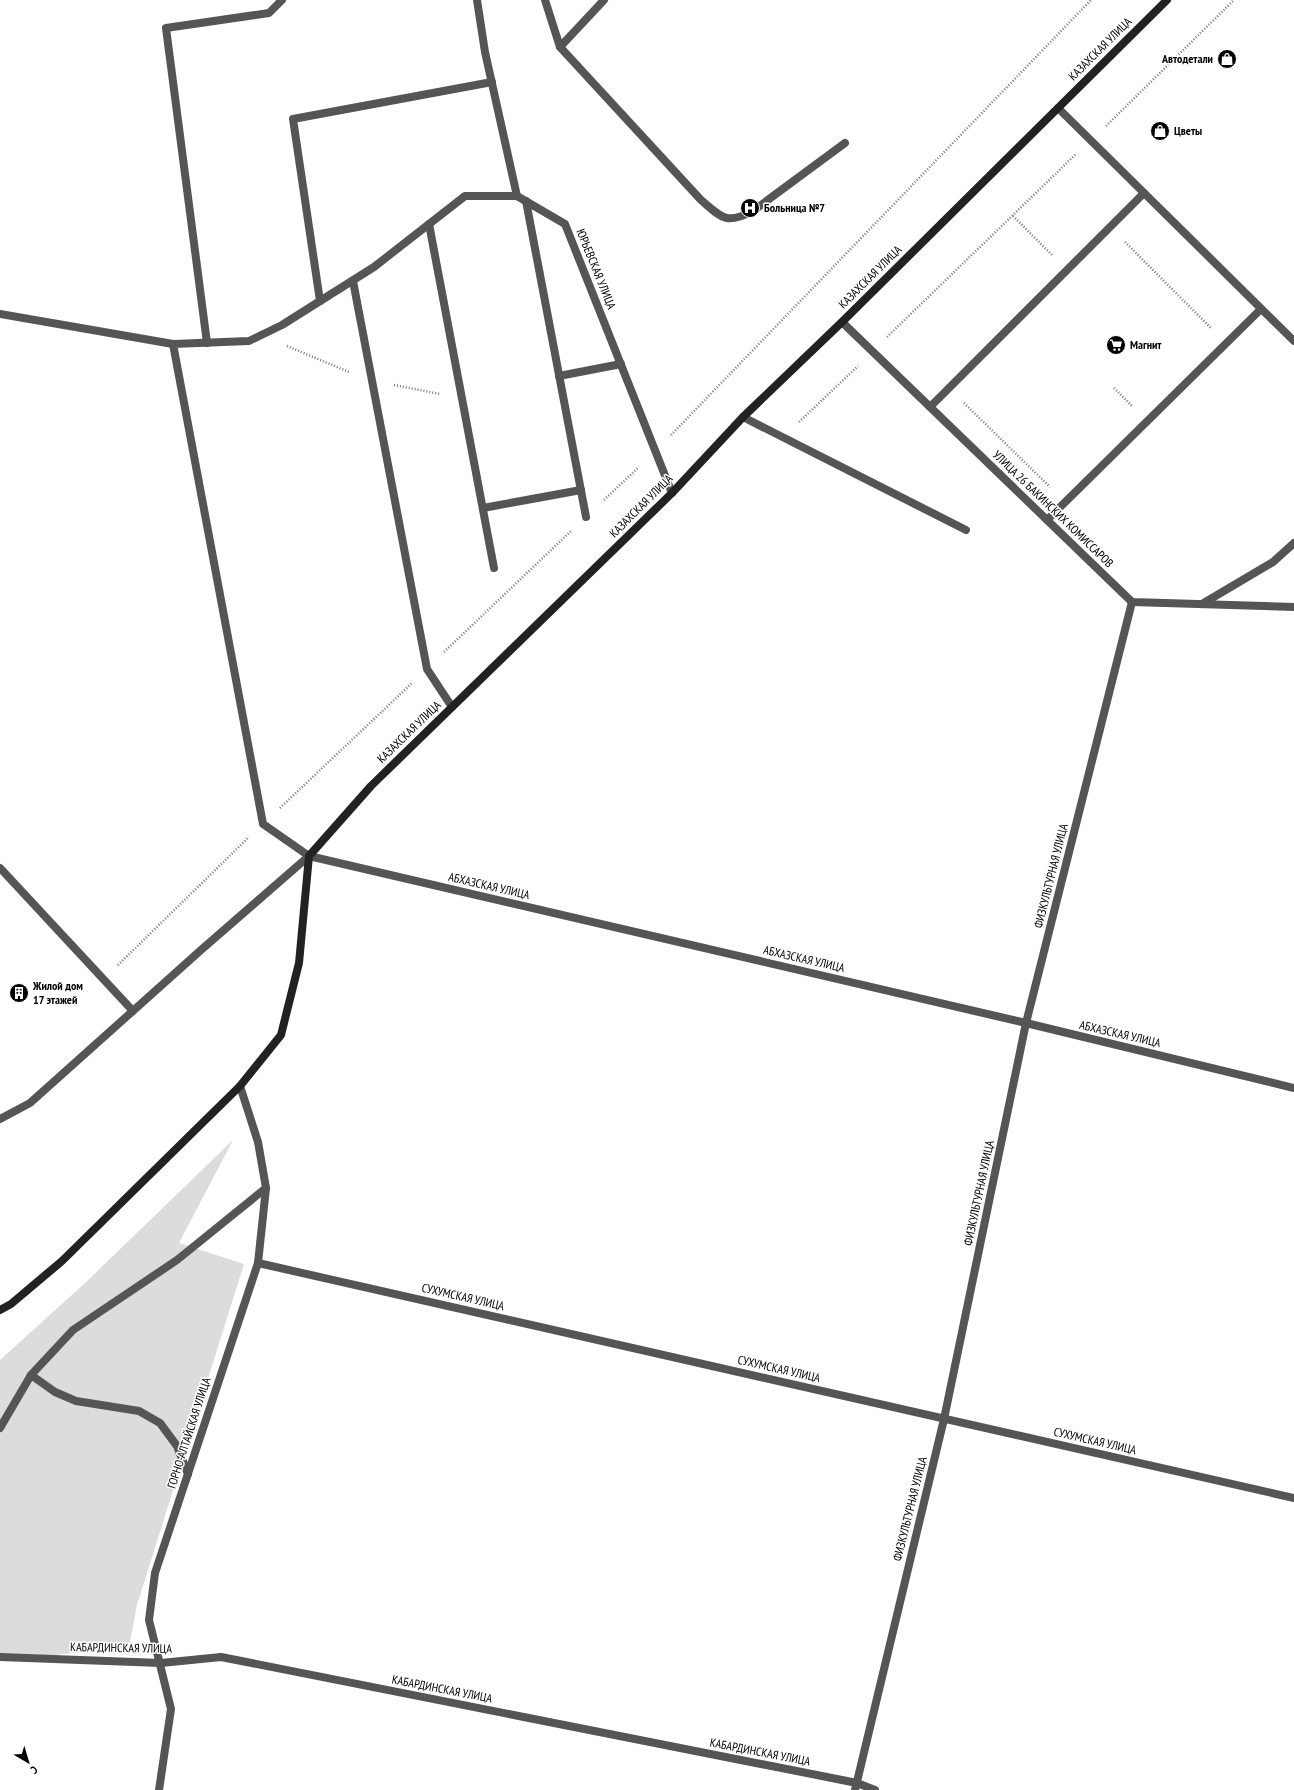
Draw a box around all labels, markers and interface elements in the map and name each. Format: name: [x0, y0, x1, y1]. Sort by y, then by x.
street label: КАЗАХСКАЯ УЛИЦА: [1065, 14, 1135, 83]
shop icon: Автодетали: [1216, 48, 1238, 70]
place label: Автодетали: [1161, 51, 1213, 66]
shop icon: Цветы: [1149, 120, 1171, 142]
place label: Цветы: [1174, 123, 1202, 138]
hospital icon: Больница №7: [739, 197, 761, 219]
place label: Больница №7: [764, 200, 825, 215]
street label: ЮРЬЕВСКАЯ УЛИЦА: [574, 226, 620, 311]
street label: КАЗАХСКАЯ УЛИЦА: [835, 242, 905, 311]
supermarket icon: Магнит: [1105, 334, 1127, 356]
place label: Магнит: [1130, 337, 1162, 352]
street label: УЛИЦА 26 БАКИНСКИХ КОМИССАРОВ: [990, 447, 1117, 570]
street label: КАЗАХСКАЯ УЛИЦА: [606, 471, 676, 540]
street label: КАЗАХСКАЯ УЛИЦА: [374, 697, 444, 766]
street label: ФИЗКУЛЬТУРНАЯ УЛИЦА: [1030, 822, 1071, 930]
street label: АБХАЗСКАЯ УЛИЦА: [447, 869, 531, 902]
street label: АБХАЗСКАЯ УЛИЦА: [762, 942, 846, 975]
place label: Жилой дом 17 этажей: [32, 978, 83, 1007]
building icon: Жилой дом 17 этажей: [8, 982, 30, 1004]
street label: АБХАЗСКАЯ УЛИЦА: [1078, 1017, 1162, 1050]
street label: ФИЗКУЛЬТУРНАЯ УЛИЦА: [960, 1139, 997, 1247]
street label: СУХУМСКАЯ УЛИЦА: [420, 1280, 506, 1313]
street label: СУХУМСКАЯ УЛИЦА: [736, 1352, 822, 1385]
street label: ГОРНО-АЛТАЙСКАЯ УЛИЦА: [164, 1375, 214, 1490]
street label: СУХУМСКАЯ УЛИЦА: [1052, 1424, 1138, 1457]
street label: ФИЗКУЛЬТУРНАЯ УЛИЦА: [889, 1455, 930, 1563]
street label: КАБАРДИНСКАЯ УЛИЦА: [70, 1639, 172, 1656]
street label: КАБАРДИНСКАЯ УЛИЦА: [391, 1671, 494, 1706]
street label: КАБАРДИНСКАЯ УЛИЦА: [709, 1734, 812, 1769]
north arrow: [8, 1742, 48, 1782]
text: С: [28, 1763, 40, 1777]

